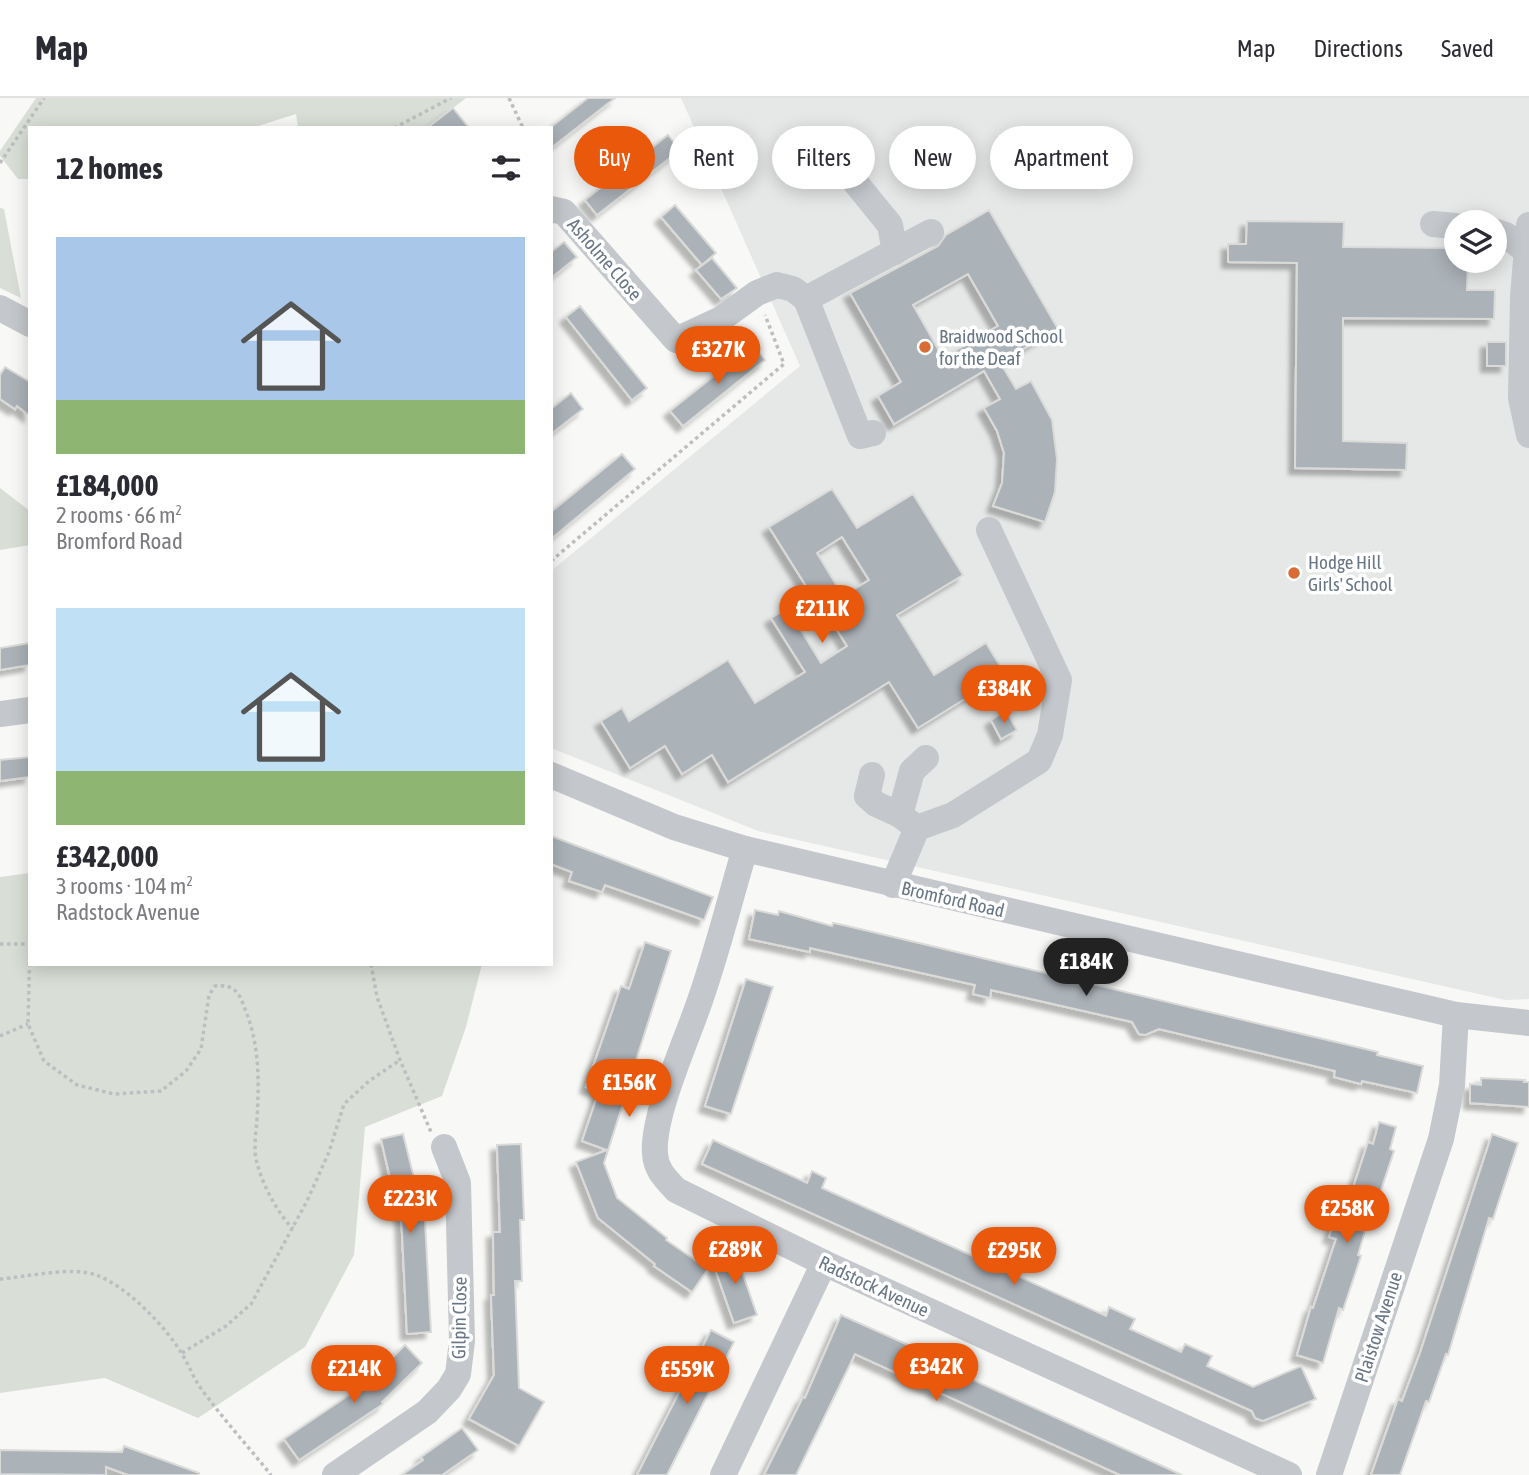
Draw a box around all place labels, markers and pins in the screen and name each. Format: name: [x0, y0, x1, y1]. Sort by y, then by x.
place label: Braidwood School for the Deaf: [939, 325, 1063, 369]
pin: £327K: [669, 327, 767, 386]
marker: Braidwood School for the Deaf: [917, 339, 933, 355]
place label: Hodge Hill Girls' School: [1308, 551, 1393, 595]
marker: Hodge Hill Girls' School: [1286, 565, 1302, 581]
pin: £211K: [773, 586, 871, 645]
pin: £384K: [955, 666, 1053, 725]
pin: £184K: [1037, 939, 1135, 998]
pin: £156K: [580, 1060, 678, 1119]
pin: £223K: [361, 1176, 459, 1235]
pin: £258K: [1298, 1186, 1396, 1245]
pin: £289K: [686, 1226, 784, 1286]
pin: £295K: [965, 1228, 1063, 1287]
pin: £342K: [887, 1344, 985, 1403]
pin: £214K: [305, 1346, 403, 1405]
pin: £559K: [638, 1346, 736, 1406]

